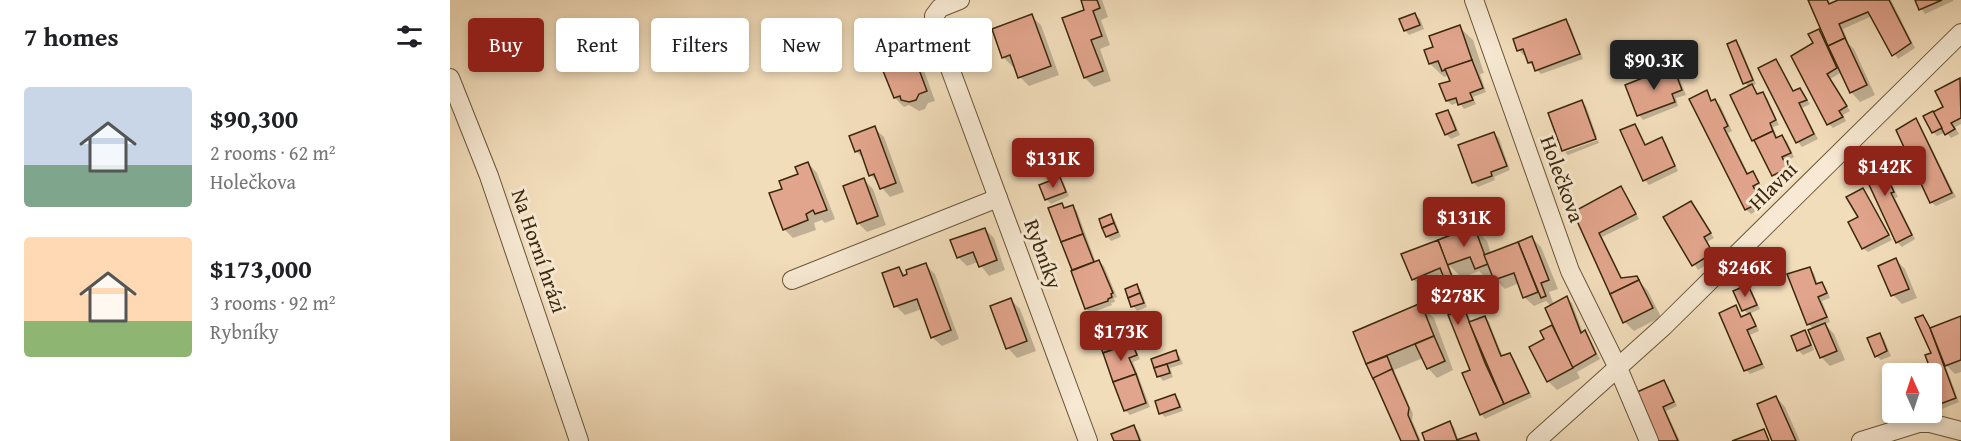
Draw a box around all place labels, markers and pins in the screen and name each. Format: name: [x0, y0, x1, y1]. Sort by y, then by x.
pin: $90.3K: [1605, 40, 1703, 91]
pin: $131K: [1011, 138, 1095, 189]
pin: $142K: [1843, 146, 1927, 197]
pin: $131K: [1422, 197, 1506, 248]
pin: $246K: [1703, 247, 1787, 298]
pin: $278K: [1416, 275, 1500, 326]
pin: $173K: [1079, 311, 1163, 362]

